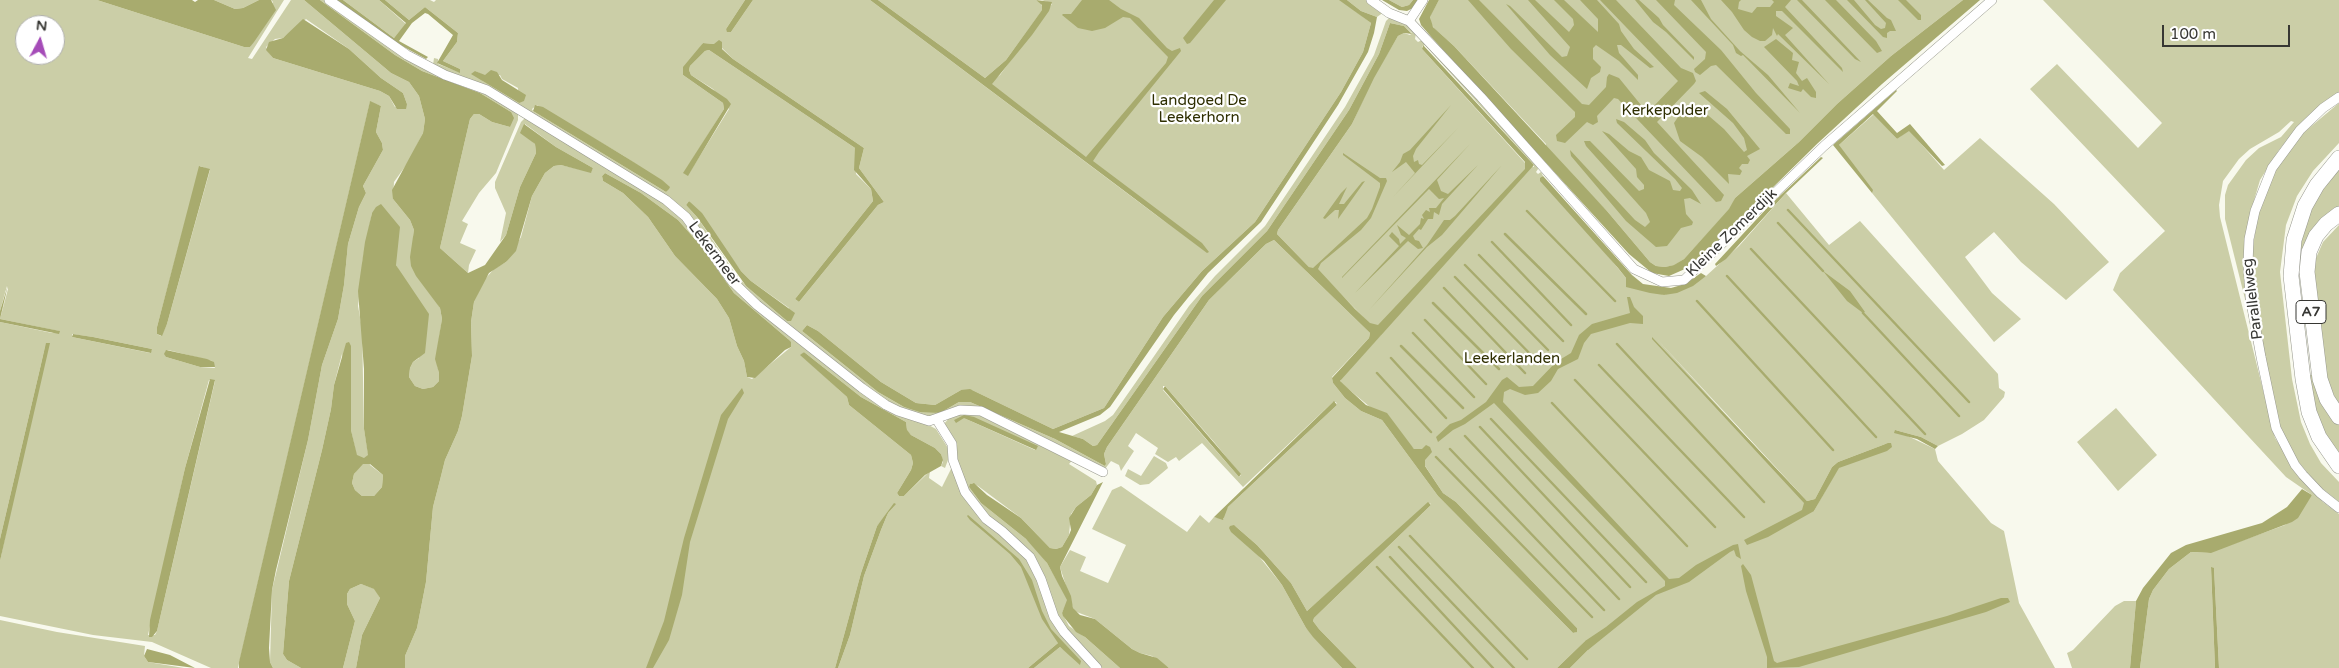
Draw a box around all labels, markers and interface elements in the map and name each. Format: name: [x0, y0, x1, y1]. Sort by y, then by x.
north arrow: [15, 15, 65, 65]
scale bar: [2164, 15, 2292, 47]
text: N: [35, 17, 48, 35]
text: 100 m: [2170, 25, 2216, 43]
park label: Landgoed De Leekerhorn: [1151, 92, 1247, 127]
park label: Kerkepolder: [1622, 102, 1708, 120]
street label: Kleine Zomerdijk: [1683, 185, 1781, 281]
street label: Lekermeer: [684, 218, 744, 290]
street label: Parallelweg: [2239, 257, 2267, 341]
road number: A7: [2296, 300, 2326, 324]
park label: Leekerlanden: [1464, 350, 1560, 368]

